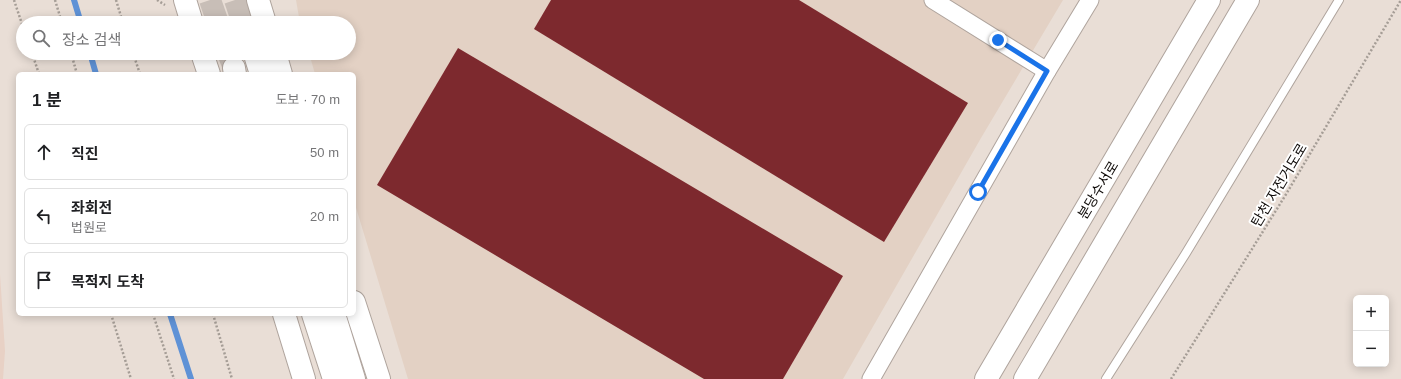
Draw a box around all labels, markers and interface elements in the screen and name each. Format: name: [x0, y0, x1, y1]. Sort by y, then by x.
search box: [16, 16, 356, 60]
icon: search: [30, 27, 52, 49]
text: 장소 검색: [62, 31, 121, 48]
route end: [989, 31, 1007, 49]
text: 1 분: [32, 91, 62, 110]
text: 도보 · 70 m: [276, 92, 340, 107]
street label: 탄천 자전거도로: [1248, 140, 1310, 229]
icon: ahead: [33, 141, 55, 163]
text: 직진: [71, 145, 99, 162]
text: 50 m: [310, 145, 339, 160]
street label: 분당수서로: [1075, 158, 1122, 222]
route start: [969, 183, 987, 201]
text: 좌회전: [71, 199, 112, 216]
icon: left: [33, 205, 55, 227]
text: 20 m: [310, 209, 339, 224]
text: 법원로: [71, 220, 107, 235]
icon: arrive: [33, 269, 55, 291]
text: 목적지 도착: [71, 273, 144, 290]
map controls: [1353, 295, 1389, 367]
button: +: [1353, 295, 1389, 331]
button: −: [1353, 331, 1389, 367]

